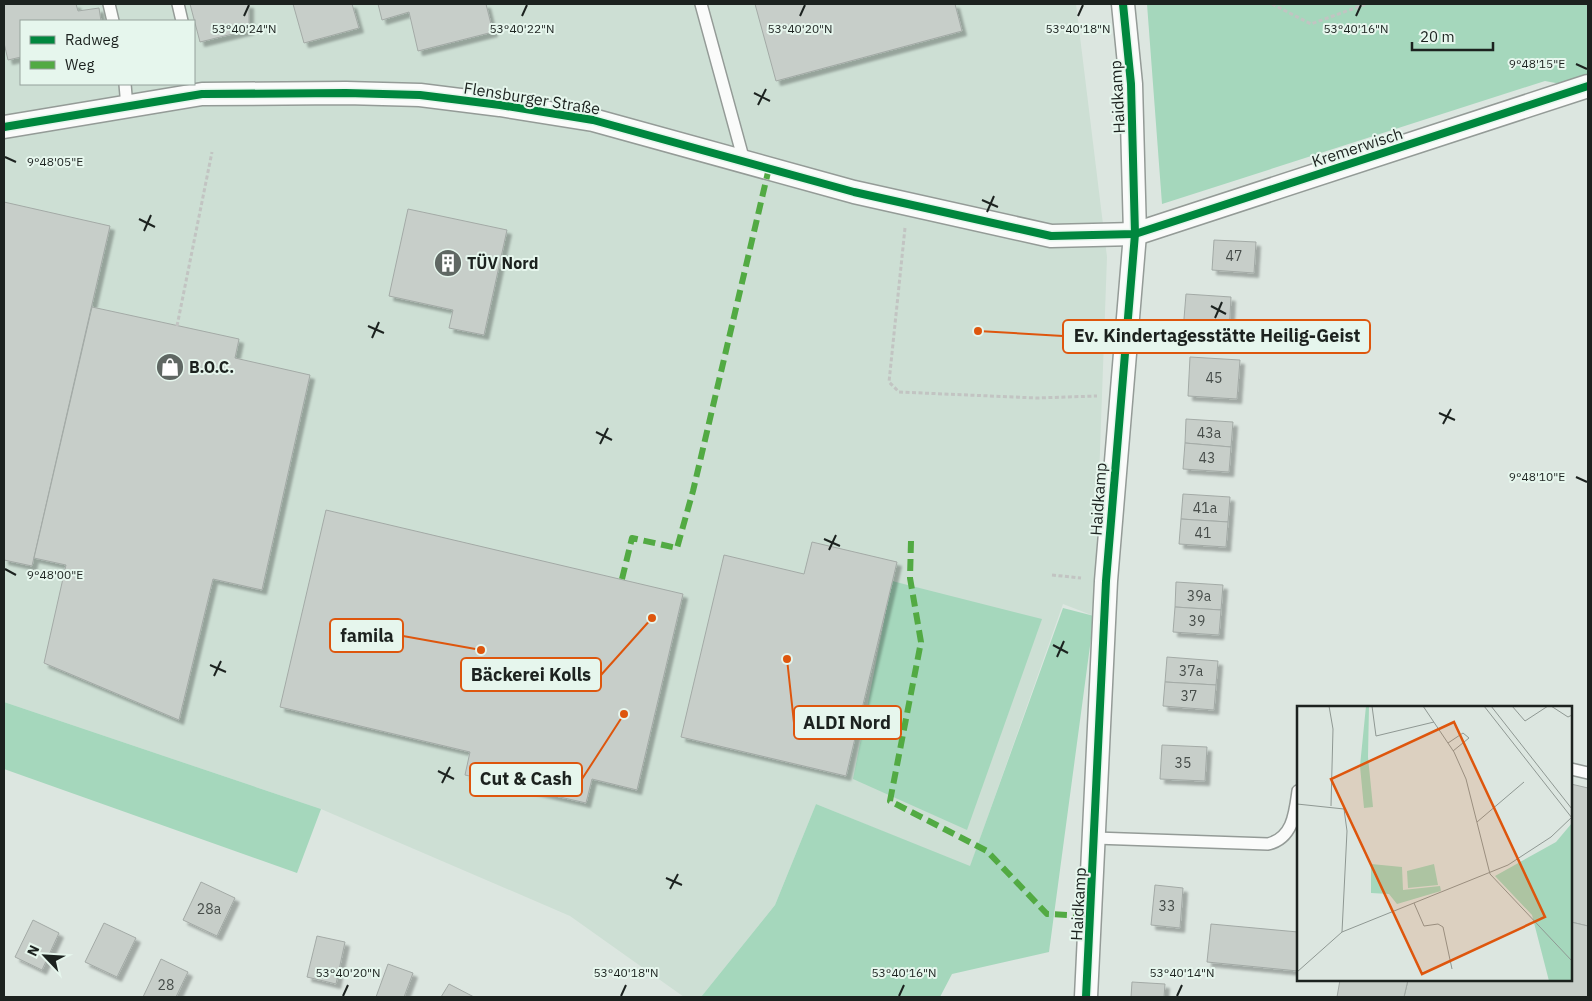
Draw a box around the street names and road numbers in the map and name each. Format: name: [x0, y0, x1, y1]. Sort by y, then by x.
street label: Haidkamp: [1105, 60, 1129, 134]
street label: Flensburger Straße: [462, 77, 602, 119]
street label: Kremerwisch: [1309, 123, 1405, 171]
street label: Haidkamp: [1085, 462, 1111, 536]
street label: Haidkamp: [1066, 867, 1090, 941]

